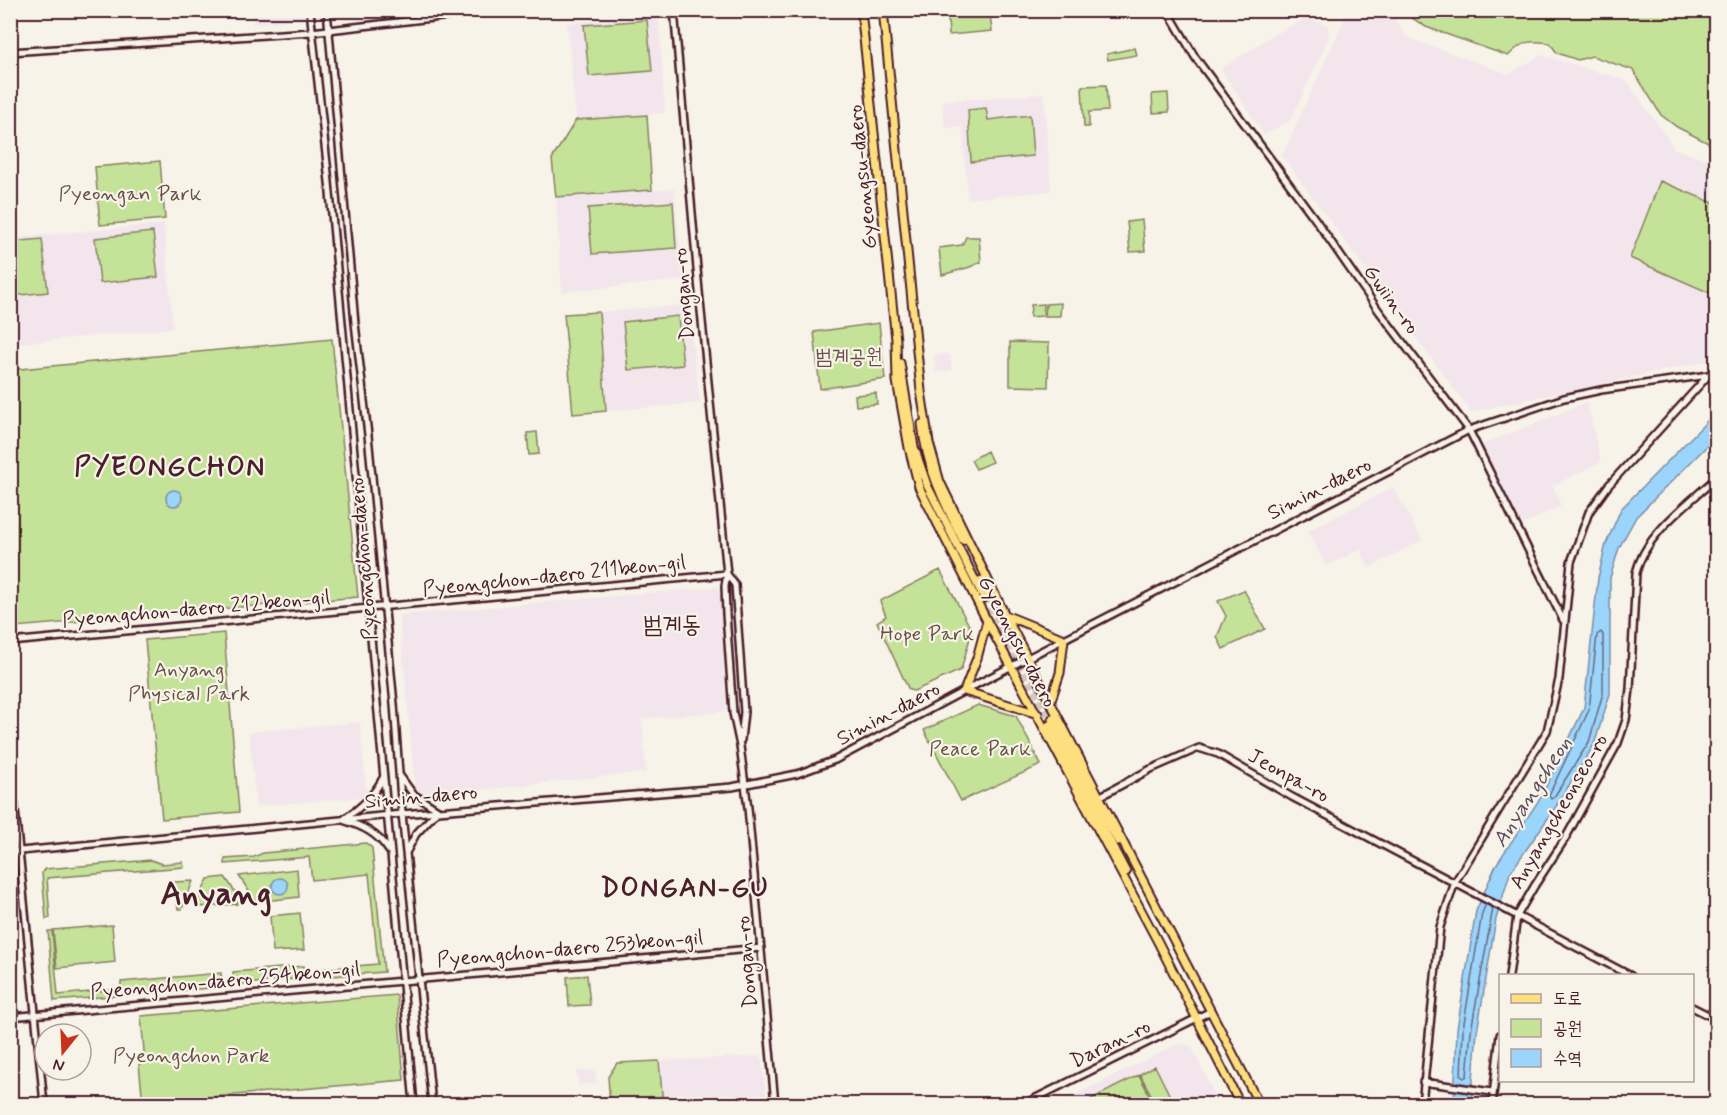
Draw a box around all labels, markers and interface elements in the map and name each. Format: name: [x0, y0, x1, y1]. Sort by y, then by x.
street label: Gyeongsu-daero: [841, 103, 885, 251]
park label: Pyeongan Park: [58, 180, 202, 208]
street label: Dongan-ro: [666, 247, 703, 341]
street label: Gwiin-ro: [1356, 259, 1426, 340]
park label: 범계공원: [815, 343, 883, 371]
district label: PYEONGCHON: [74, 450, 266, 485]
street label: Simin-daero: [1263, 451, 1376, 527]
street label: Pyeongchon-daero: [343, 476, 385, 641]
street label: Pyeongchon-daero 211beon-gil: [421, 548, 687, 604]
street label: Gyeongsu-daero: [971, 571, 1064, 712]
street label: Pyeongchon-daero 212beon-gil: [61, 583, 331, 635]
district label: 범계동: [643, 610, 701, 641]
park label: Hope Park: [880, 620, 974, 648]
park label: Anyang Physical Park: [128, 656, 250, 708]
street label: Simin-daero: [832, 675, 945, 753]
street label: Anyangcheonseo-ro: [1503, 729, 1615, 894]
water label: Anyangcheon: [1486, 731, 1580, 853]
park label: Peace Park: [929, 735, 1031, 763]
street label: Jeonpa-ro: [1243, 742, 1334, 810]
street label: Simin-daero: [364, 778, 479, 816]
district label: DONGAN-GU: [600, 871, 770, 906]
district label: Anyang: [160, 873, 272, 917]
street label: Dongan-ro: [729, 915, 766, 1009]
street label: Pyeongchon-daero 253beon-gil: [436, 923, 704, 975]
street label: Pyeongchon-daero 254beon-gil: [89, 955, 361, 1007]
legend: [1499, 974, 1694, 1082]
text: 도로: [1553, 987, 1582, 1011]
street label: Daran-ro: [1066, 1012, 1155, 1075]
text: 공원: [1553, 1017, 1582, 1041]
north arrow: [33, 1022, 93, 1082]
park label: Pyeongchon Park: [113, 1042, 270, 1070]
text: 수역: [1553, 1047, 1582, 1071]
text: N: [51, 1053, 67, 1076]

